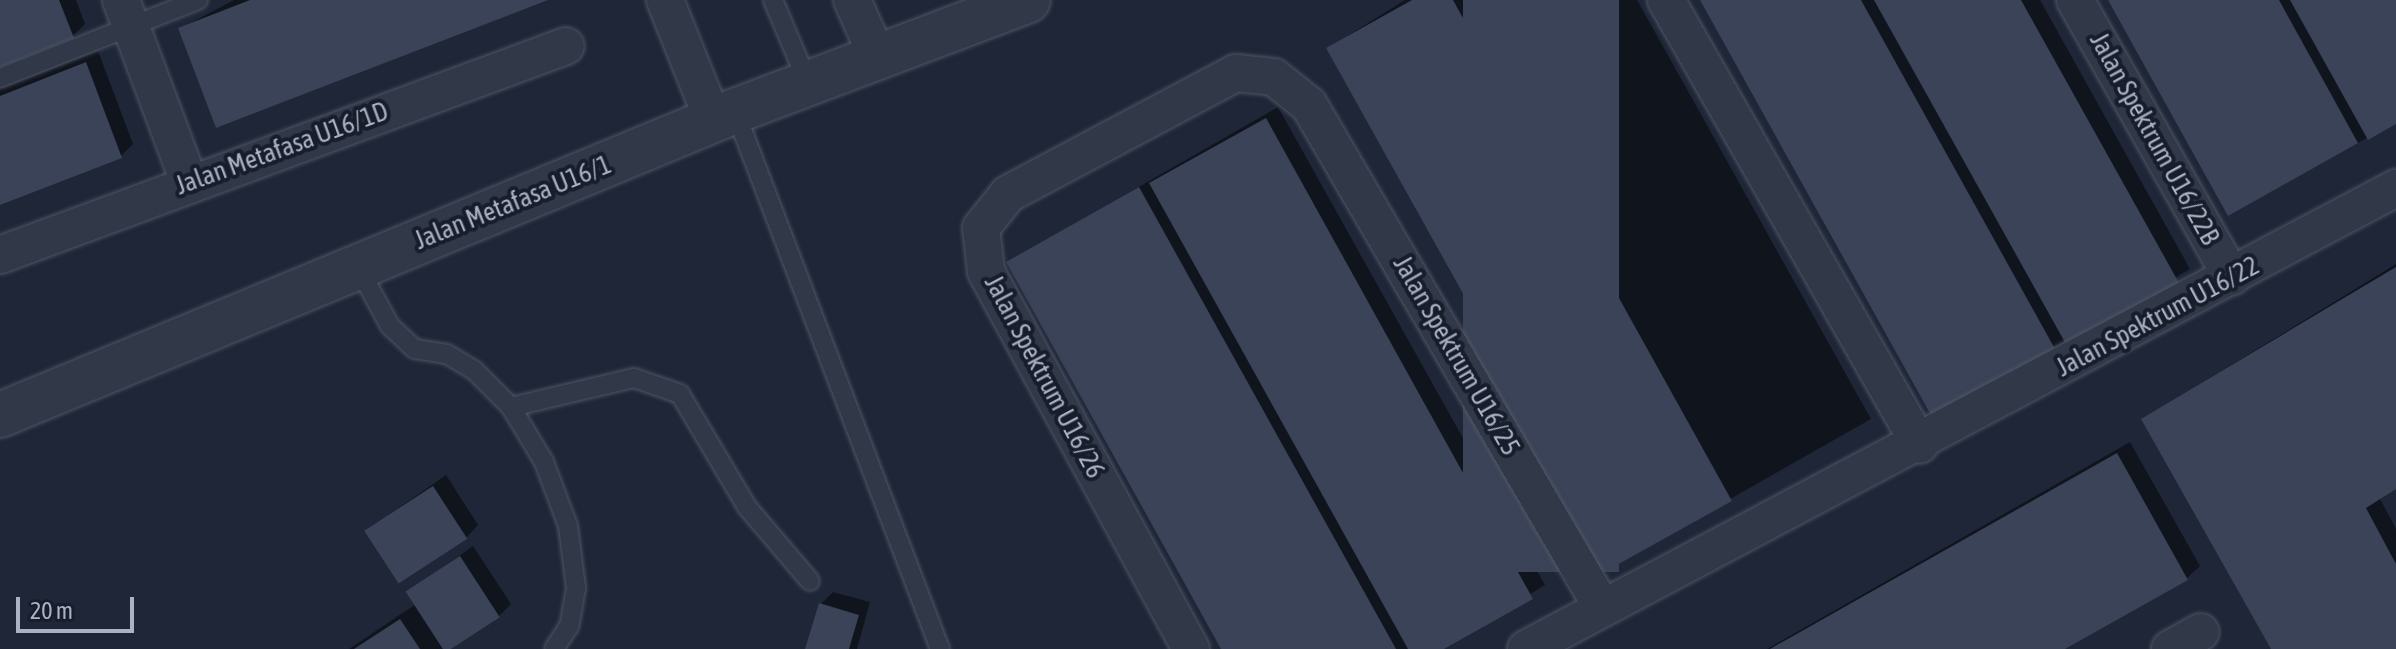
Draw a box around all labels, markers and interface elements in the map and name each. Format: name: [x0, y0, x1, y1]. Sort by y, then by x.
street label: Jalan Spektrum U16/22B: [2083, 28, 2225, 250]
street label: Jalan Metafasa U16/1D: [172, 96, 392, 202]
street label: Jalan Metafasa U16/1: [410, 149, 616, 257]
street label: Jalan Spektrum U16/22: [2051, 250, 2265, 384]
street label: Jalan Spektrum U16/25: [1386, 251, 1526, 461]
street label: Jalan Spektrum U16/26: [977, 270, 1111, 484]
scale bar: [20, 581, 138, 631]
text: 20 m: [30, 597, 73, 624]

